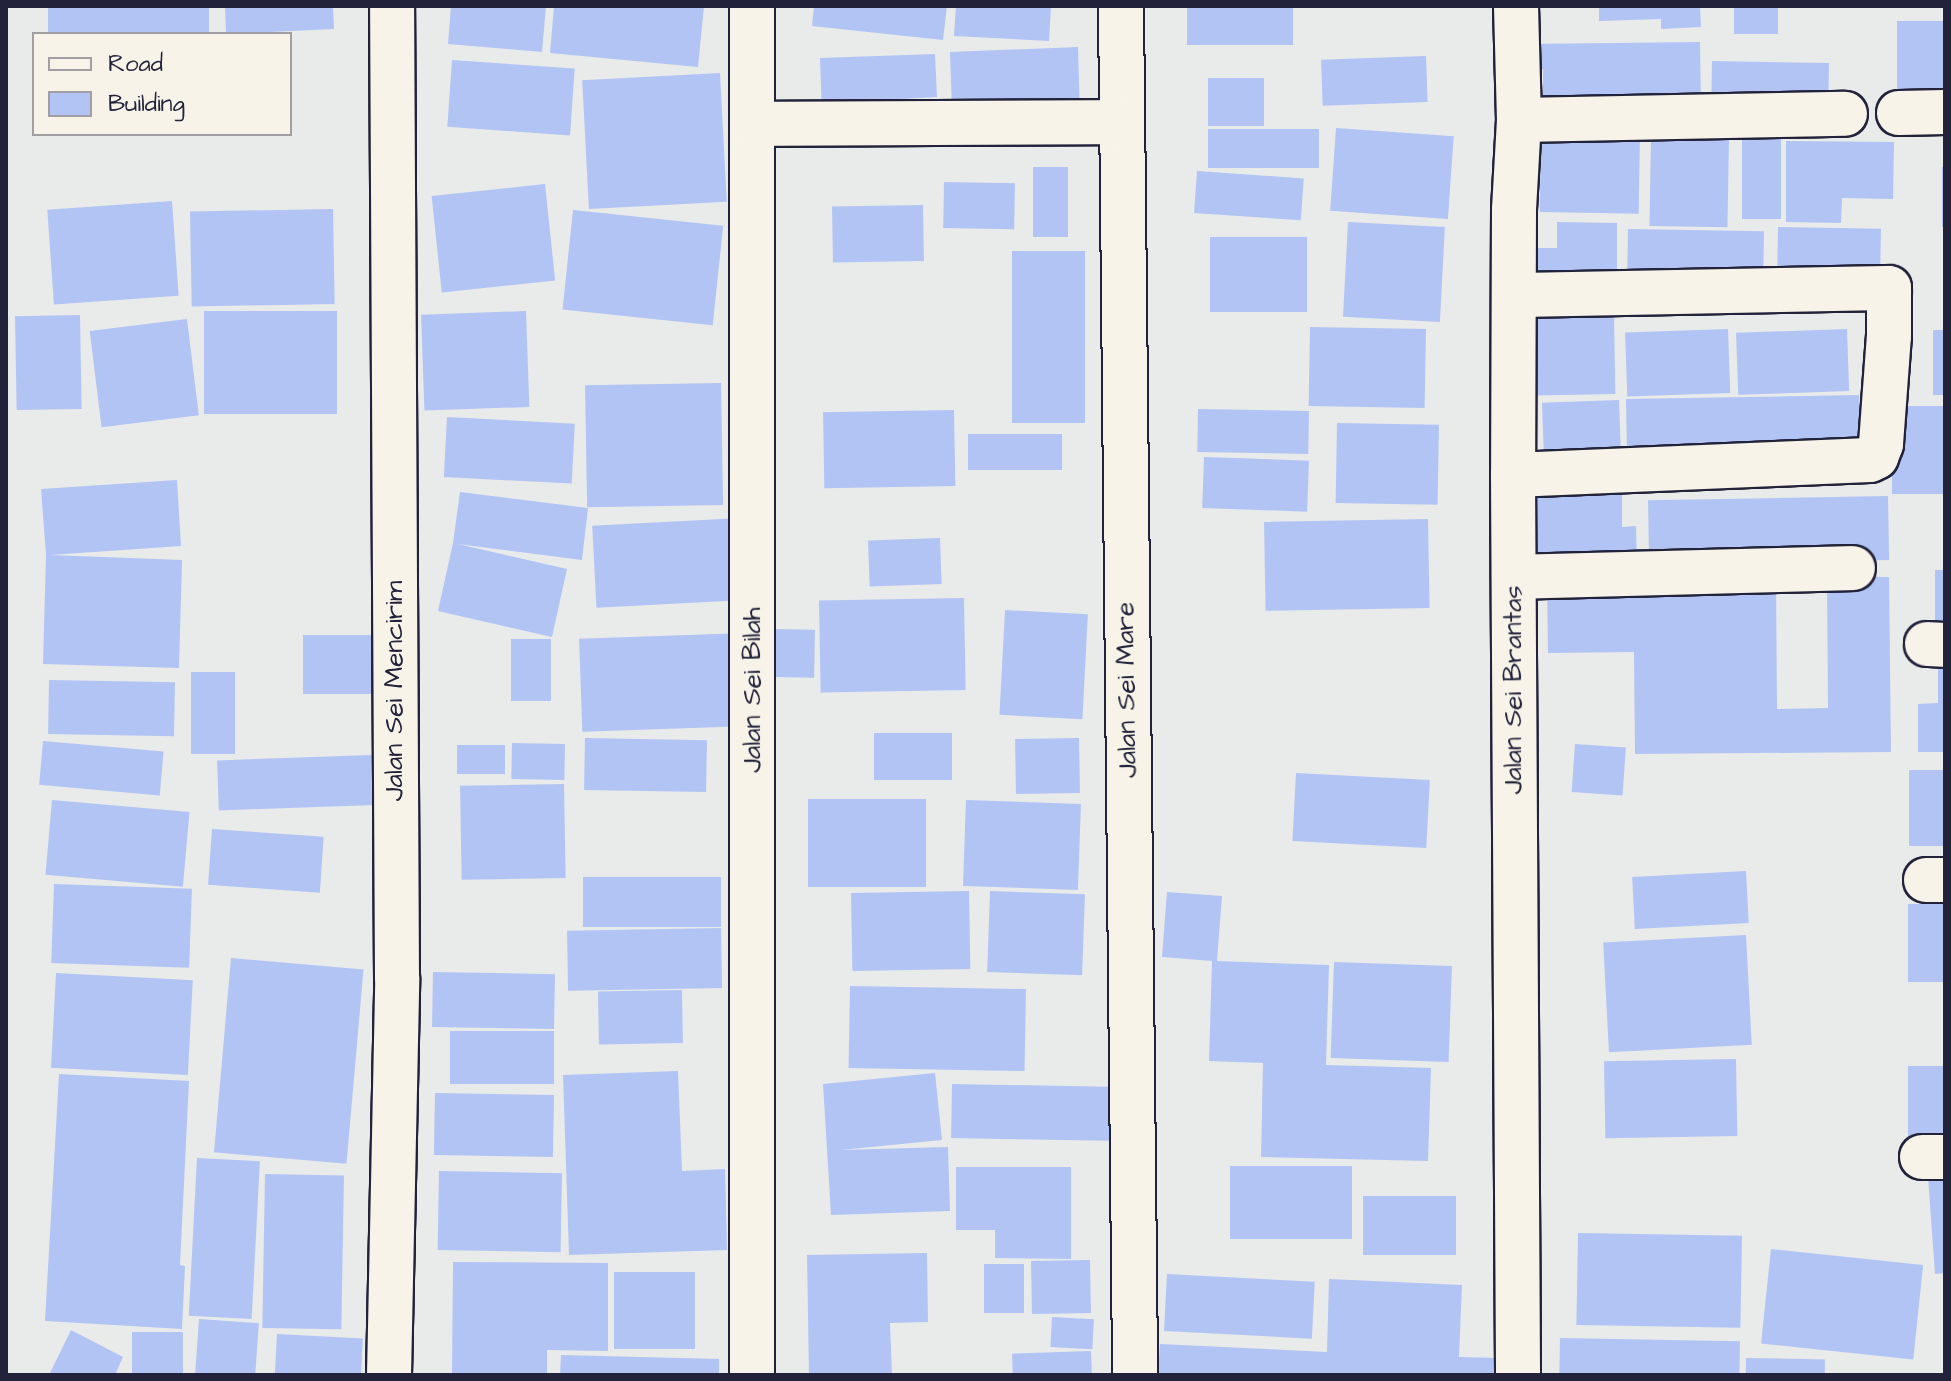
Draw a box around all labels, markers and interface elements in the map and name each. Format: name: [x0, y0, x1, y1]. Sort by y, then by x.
legend: [32, 32, 292, 136]
text: Road: [108, 47, 163, 81]
text: Building: [108, 87, 185, 121]
street label: Jalan Sei Mencirim: [379, 581, 411, 801]
street label: Jalan Sei Brantas: [1498, 586, 1530, 794]
street label: Jalan Sei Mare: [1110, 602, 1144, 778]
street label: Jalan Sei Bilah: [737, 607, 769, 773]

